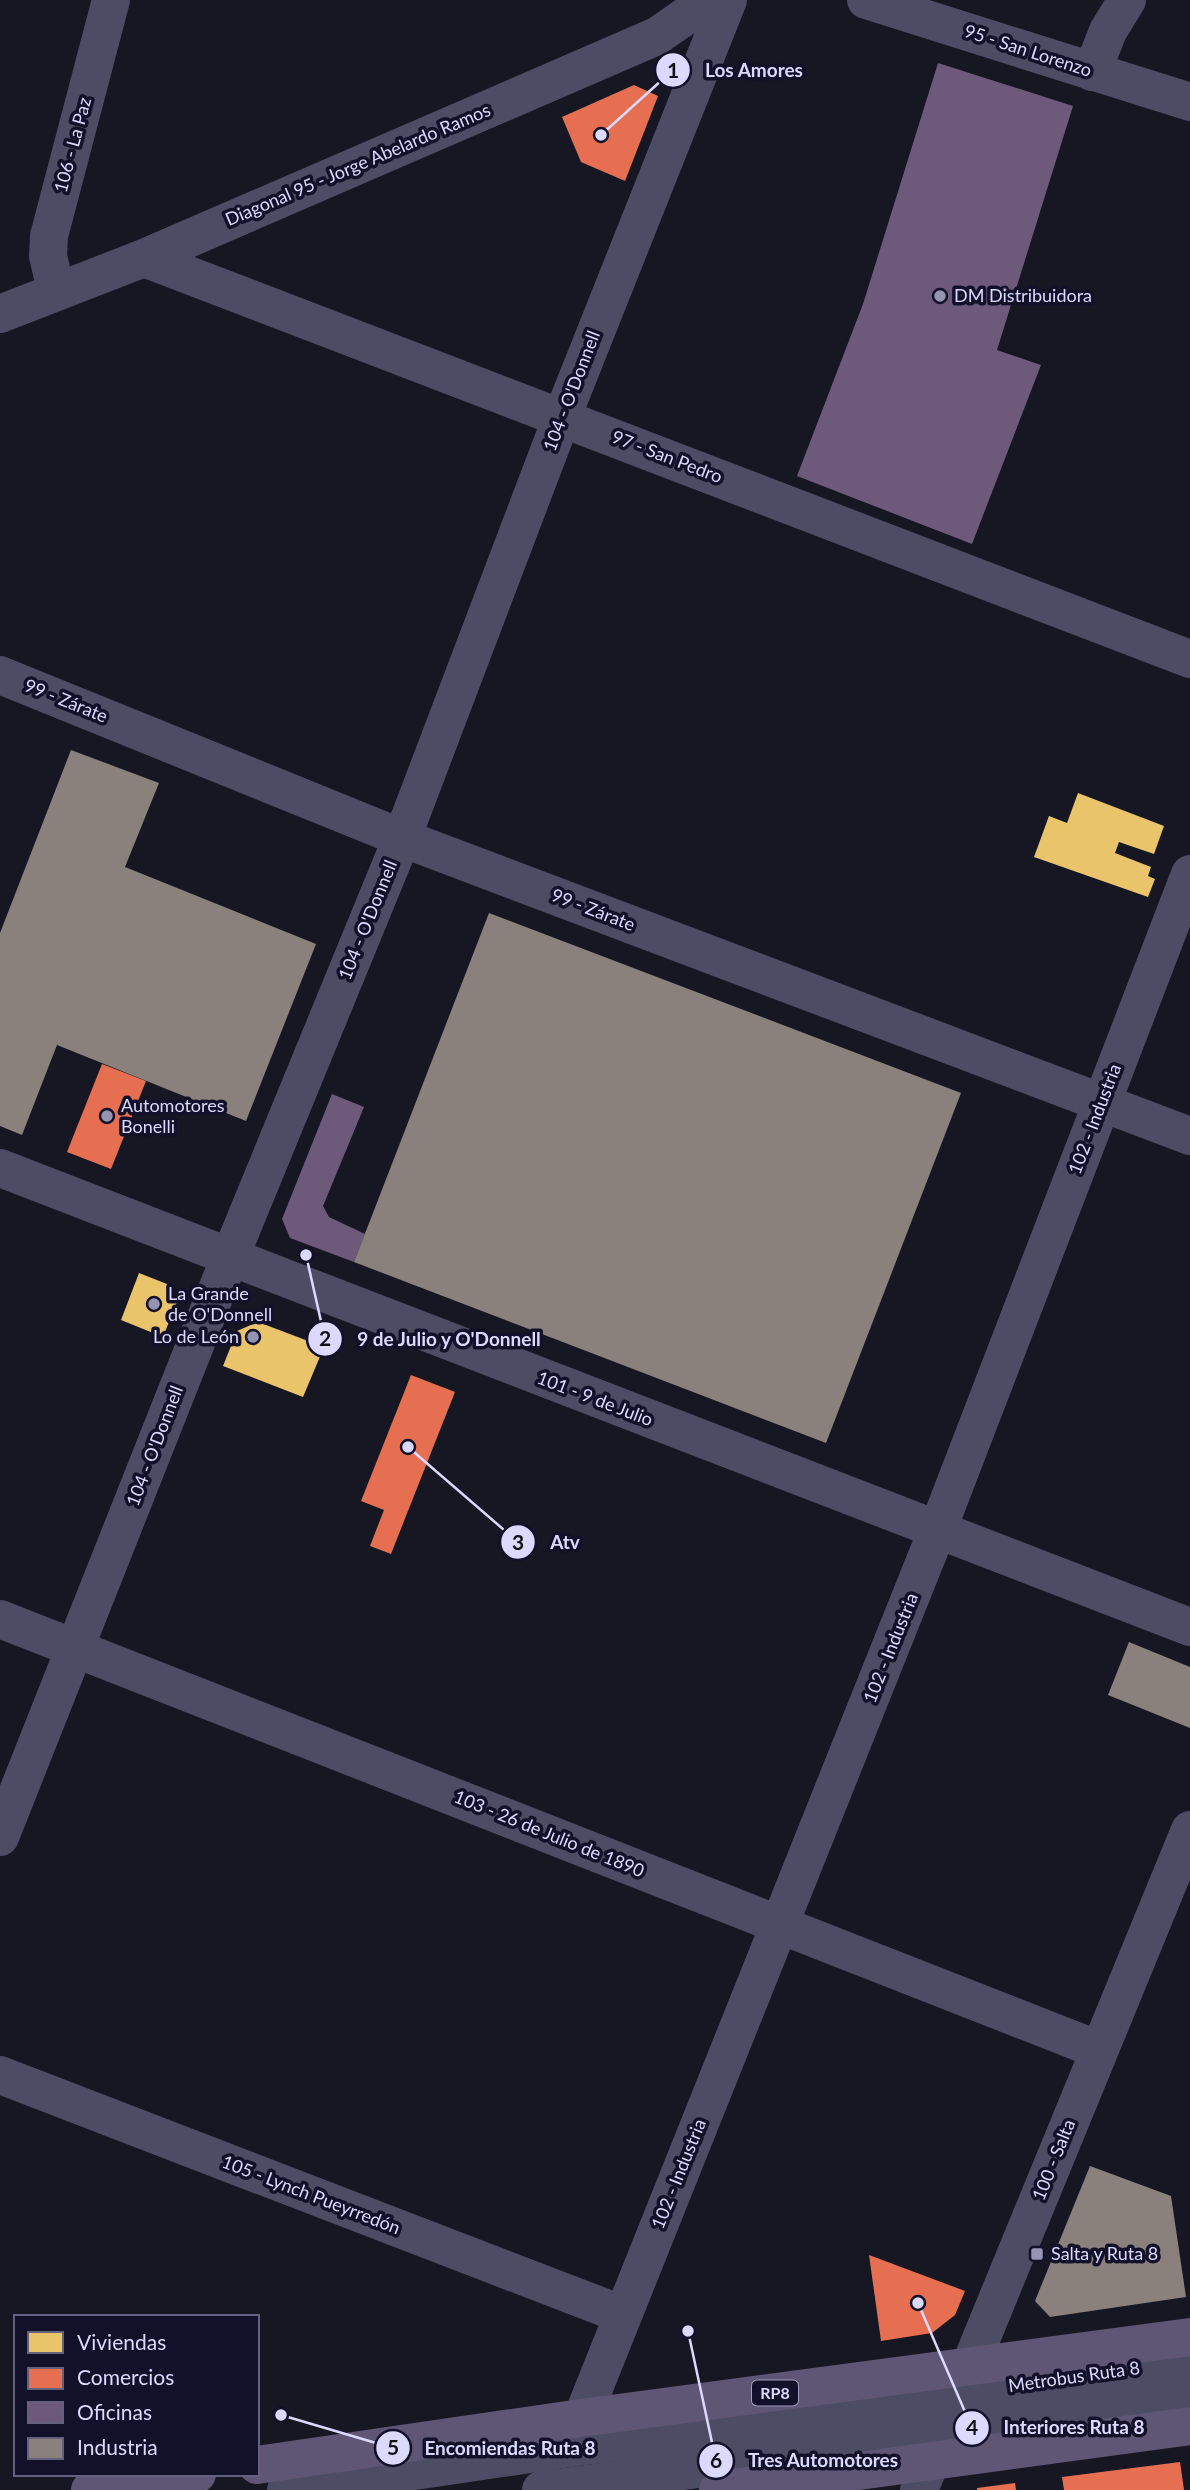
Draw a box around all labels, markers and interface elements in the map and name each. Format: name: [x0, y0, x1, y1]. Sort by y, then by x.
street label: 95 - San Lorenzo: [962, 19, 1095, 81]
callout: Los Amores: [655, 50, 817, 90]
text: 1: [667, 57, 679, 82]
text: Los Amores: [705, 58, 803, 81]
street label: 106 - La Paz: [49, 95, 95, 195]
street label: Diagonal 95 - Jorge Abelardo Ramos: [222, 98, 494, 230]
place label: DM Distribuidora: [954, 284, 1092, 306]
marker: DM Distribuidora: [932, 288, 948, 304]
street label: 104 - O'Donnell: [538, 327, 604, 454]
street label: 97 - San Pedro: [609, 425, 726, 487]
street label: 99 - Zárate: [22, 673, 111, 727]
street label: 104 - O'Donnell: [333, 857, 401, 983]
street label: 99 - Zárate: [548, 883, 638, 935]
street label: 102 - Industria: [1063, 1060, 1125, 1177]
place label: Automotores Bonelli: [121, 1094, 225, 1137]
marker: Automotores Bonelli: [99, 1108, 115, 1124]
place label: La Grande de O'Donnell: [168, 1282, 272, 1325]
marker: La Grande de O'Donnell: [146, 1296, 162, 1312]
callout: 9 de Julio y O'Donnell: [307, 1319, 555, 1359]
place label: Lo de León: [153, 1325, 239, 1347]
text: 2: [319, 1325, 331, 1350]
text: 9 de Julio y O'Donnell: [357, 1327, 541, 1350]
marker: Lo de León: [245, 1329, 261, 1345]
street label: 101 - 9 de Julio: [534, 1366, 656, 1430]
street label: 104 - O'Donnell: [121, 1382, 187, 1509]
callout: Atv: [501, 1522, 594, 1562]
text: 3: [512, 1529, 524, 1554]
text: Atv: [549, 1530, 580, 1553]
street label: 102 - Industria: [858, 1590, 922, 1706]
street label: 103 - 26 de Julio de 1890: [451, 1785, 648, 1881]
street label: 102 - Industria: [646, 2116, 710, 2232]
street label: 100 - Salta: [1027, 2116, 1079, 2203]
street label: 105 - Lynch Pueyrredón: [219, 2150, 404, 2238]
place label: Salta y Ruta 8: [1051, 2242, 1158, 2264]
marker: Salta y Ruta 8: [1029, 2246, 1045, 2262]
legend: [14, 2315, 259, 2476]
text: Viviendas: [77, 2329, 166, 2354]
street label: Metrobus Ruta 8: [1007, 2356, 1141, 2396]
text: Comercios: [77, 2364, 174, 2389]
road number: RP8: [752, 2380, 798, 2406]
text: Oficinas: [77, 2399, 152, 2424]
callout: Interiores Ruta 8: [955, 2408, 1159, 2448]
text: 4: [966, 2414, 978, 2439]
text: Interiores Ruta 8: [1004, 2415, 1144, 2438]
callout: Encomiendas Ruta 8: [376, 2428, 610, 2468]
text: Industria: [77, 2434, 158, 2459]
text: 5: [387, 2434, 399, 2459]
text: Encomiendas Ruta 8: [424, 2436, 596, 2459]
callout: Tres Automotores: [698, 2441, 912, 2481]
text: 6: [710, 2447, 722, 2472]
text: Tres Automotores: [748, 2448, 898, 2471]

